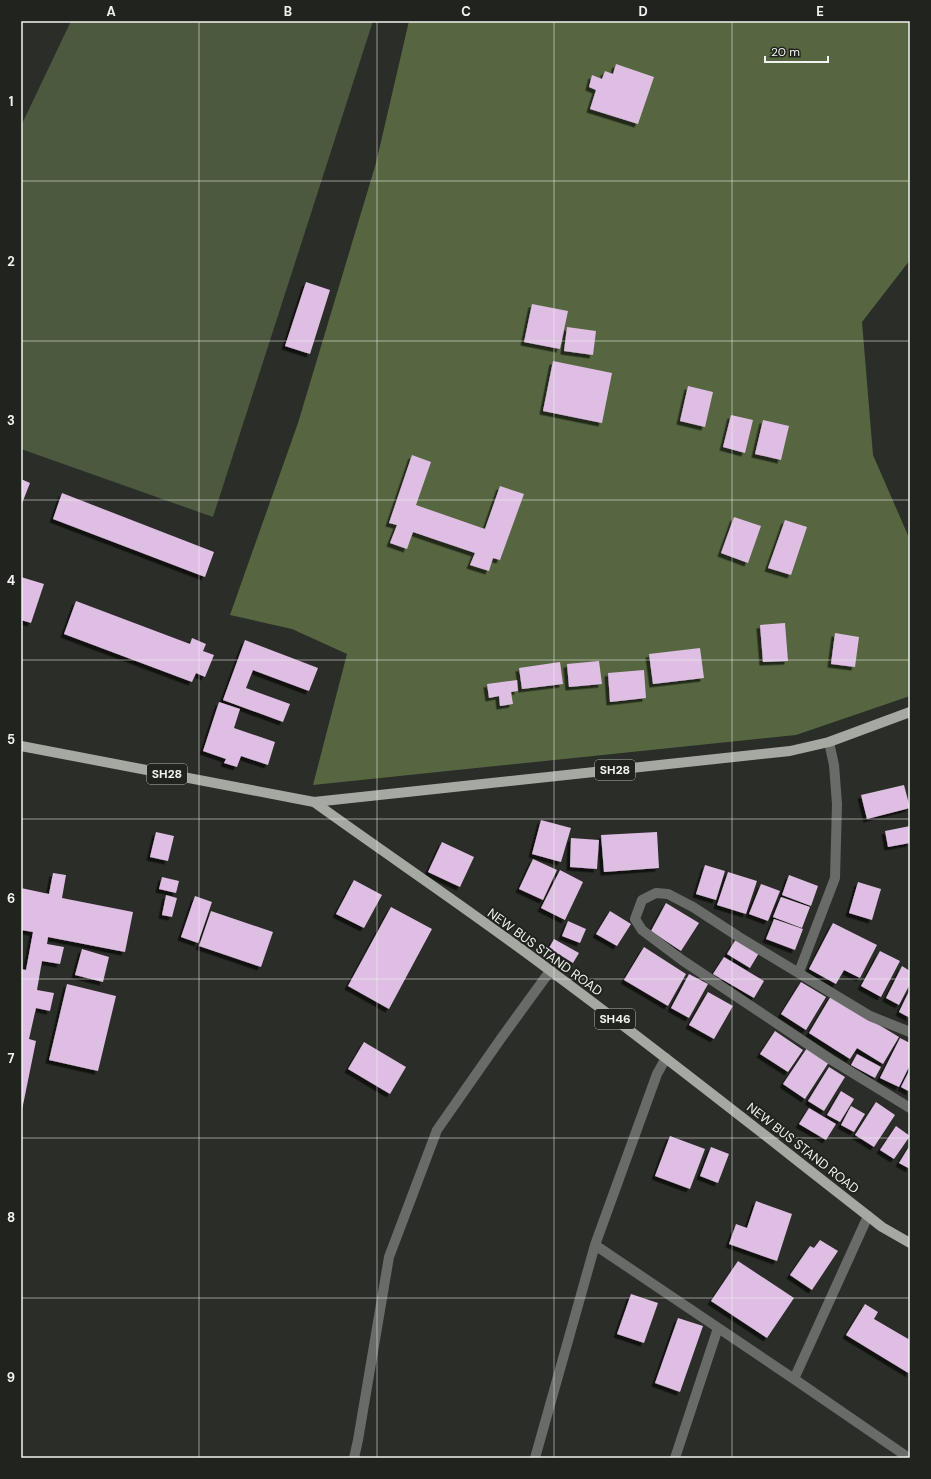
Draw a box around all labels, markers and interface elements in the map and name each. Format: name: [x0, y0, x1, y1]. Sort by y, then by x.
text: A: [106, 3, 116, 20]
text: B: [284, 3, 292, 20]
text: C: [461, 3, 471, 20]
text: D: [638, 3, 648, 20]
text: E: [816, 3, 824, 20]
scale bar: [765, 38, 828, 64]
text: 20 m: [771, 44, 800, 60]
text: 1: [9, 93, 13, 110]
text: 2: [7, 253, 15, 270]
text: 3: [7, 412, 15, 429]
text: 4: [7, 572, 15, 589]
text: 5: [7, 731, 15, 748]
road number: SH28: [595, 760, 635, 780]
road number: SH28: [147, 764, 187, 784]
text: 6: [7, 890, 15, 907]
street label: NEW BUS STAND ROAD: [484, 905, 606, 999]
road number: SH46: [595, 1009, 635, 1029]
text: 7: [8, 1050, 15, 1067]
street label: NEW BUS STAND ROAD: [743, 1099, 863, 1197]
text: 8: [7, 1209, 15, 1226]
text: 9: [7, 1369, 15, 1386]

